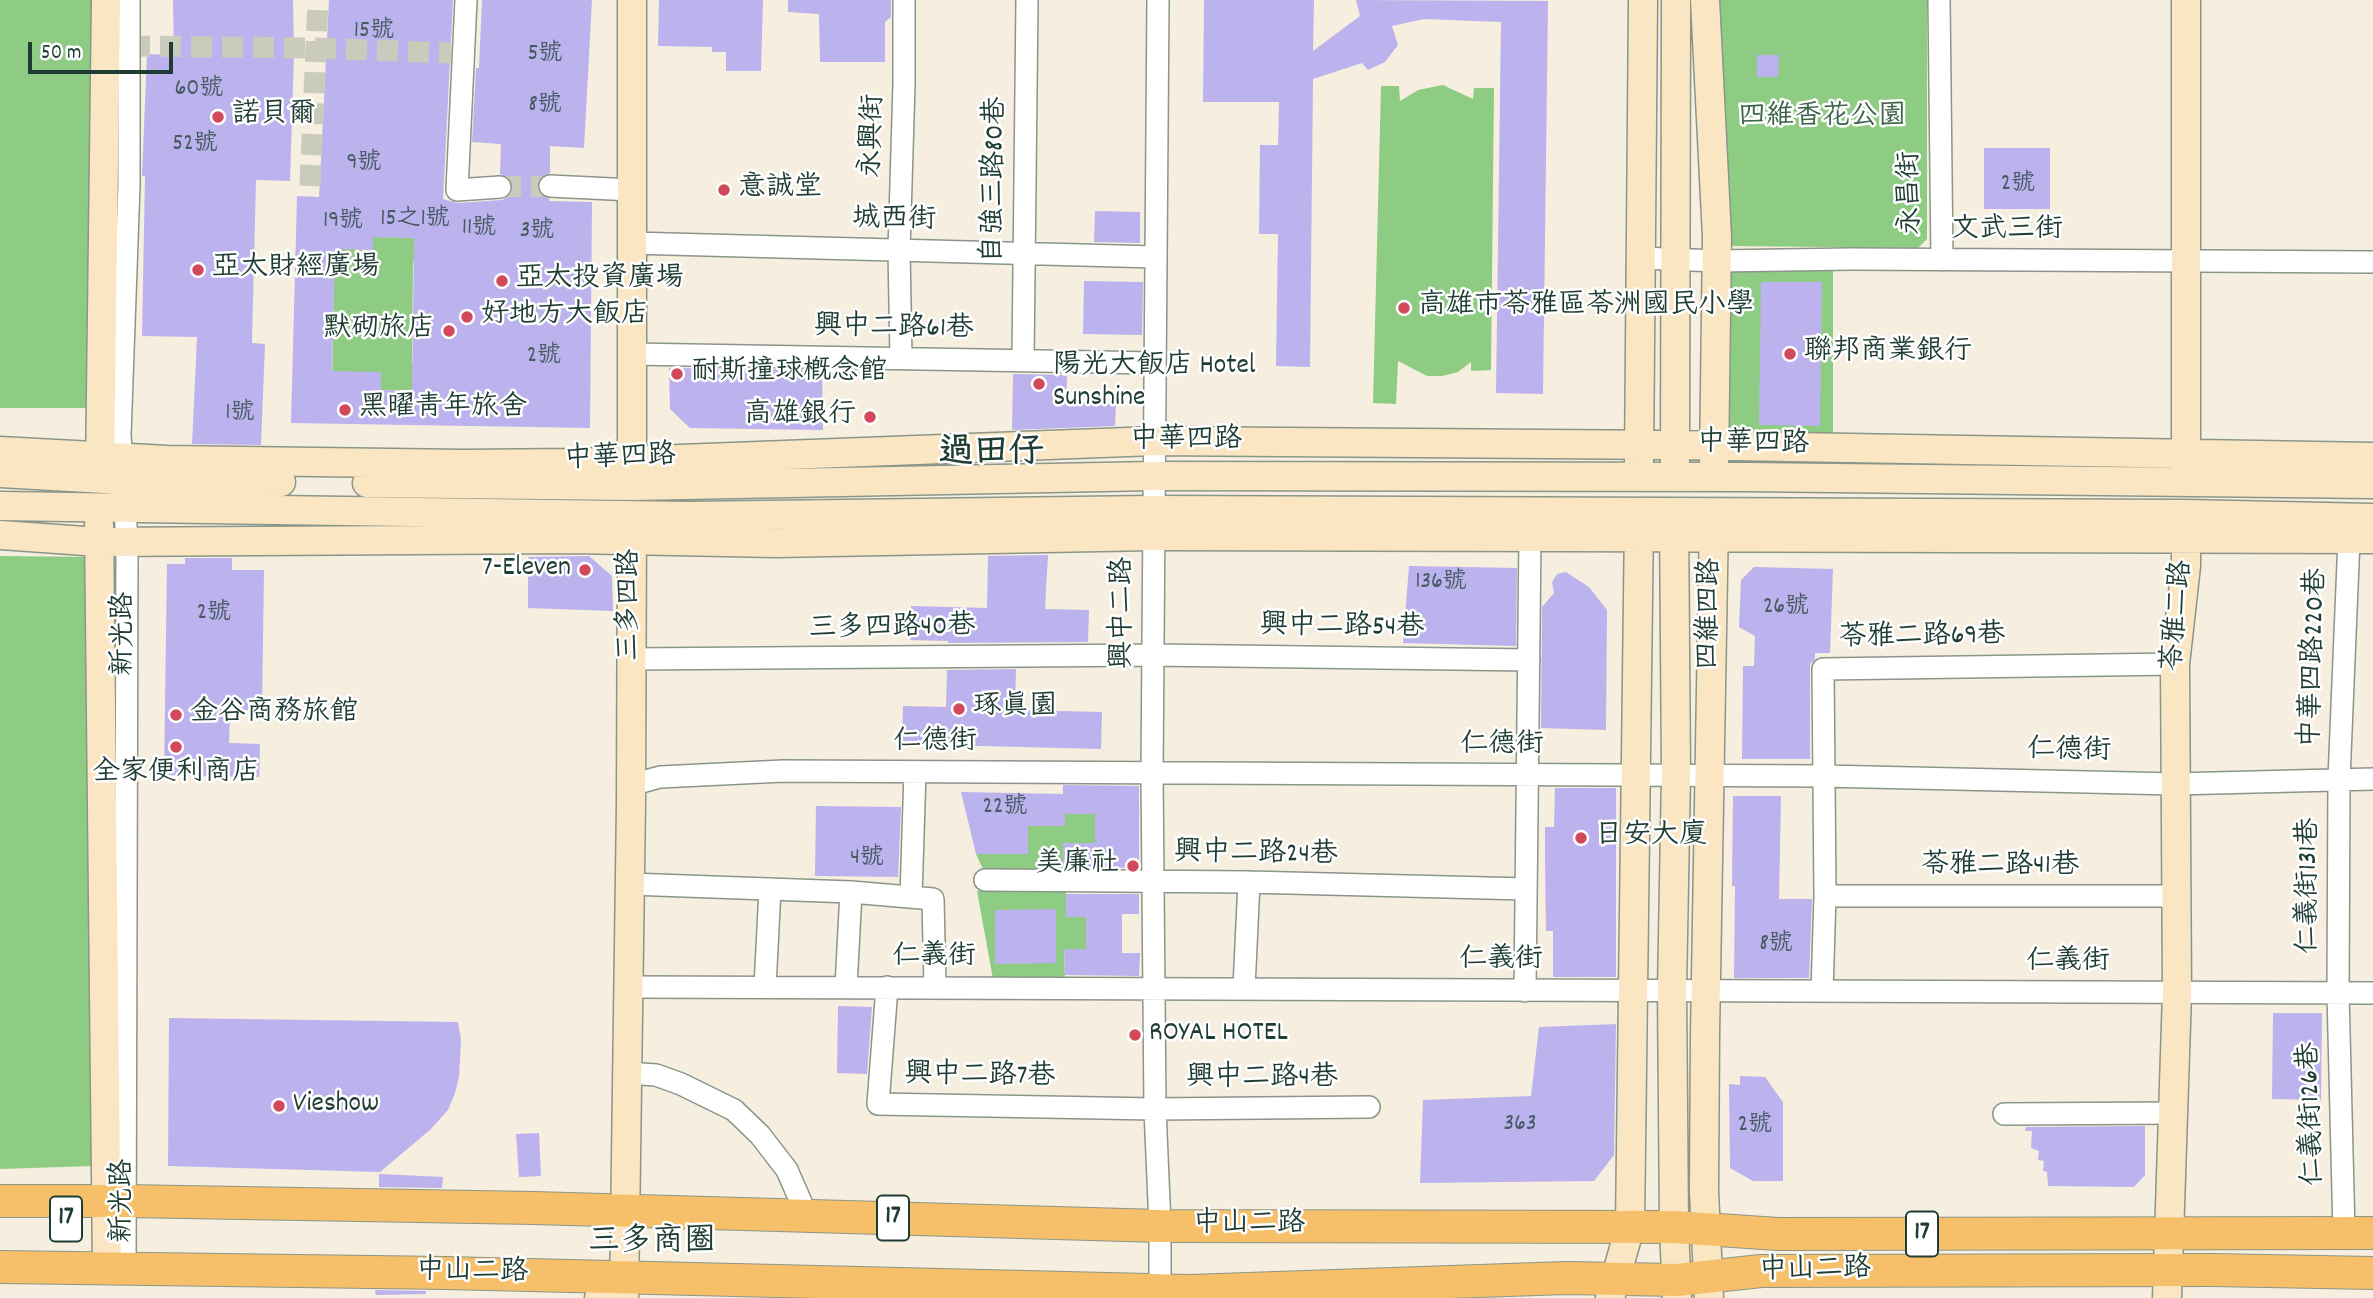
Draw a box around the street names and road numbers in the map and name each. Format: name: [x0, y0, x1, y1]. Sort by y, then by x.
street label: 永興街: [857, 93, 893, 179]
street label: 自強三路80巷: [979, 96, 1015, 264]
street label: 永昌街: [1895, 151, 1931, 235]
street label: 城西街: [852, 204, 936, 240]
street label: 文武三街: [1951, 215, 2063, 249]
street label: 興中二路61巷: [814, 312, 974, 348]
street label: 中華四路: [1130, 425, 1242, 459]
street label: 中華四路: [1697, 428, 1809, 464]
street label: 中華四路: [563, 441, 677, 479]
street label: 三多四路: [615, 549, 649, 661]
street label: 興中二路: [1108, 557, 1142, 669]
street label: 四維四路: [1694, 558, 1730, 670]
street label: 苓雅二路: [2158, 559, 2202, 673]
street label: 中華四路220巷: [2296, 568, 2336, 748]
street label: 新光路: [109, 592, 143, 676]
street label: 興中二路54巷: [1259, 611, 1425, 647]
street label: 三多四路40巷: [808, 612, 976, 648]
street label: 苓雅二路69巷: [1838, 621, 2006, 657]
street label: 仁德街: [893, 727, 977, 761]
street label: 仁德街: [1460, 730, 1544, 764]
street label: 仁德街: [2027, 735, 2111, 771]
street label: 仁義街131巷: [2294, 818, 2328, 954]
street label: 興中二路24巷: [1174, 838, 1338, 874]
street label: 苓雅二路41巷: [1921, 851, 2079, 885]
street label: 仁義街: [892, 942, 976, 976]
street label: 仁義街: [1459, 945, 1543, 979]
street label: 仁義街: [2026, 947, 2110, 981]
street label: 仁義街126巷: [2295, 1041, 2333, 1187]
street label: 興中二路7巷: [904, 1060, 1056, 1096]
street label: 興中二路4巷: [1186, 1063, 1338, 1097]
street label: 新光路: [108, 1159, 142, 1243]
road number: 17: [50, 1196, 82, 1242]
road number: 17: [877, 1196, 909, 1240]
street label: 中山二路: [1193, 1209, 1305, 1243]
road number: 17: [1906, 1212, 1938, 1256]
street label: 中山二路: [1759, 1254, 1871, 1290]
street label: 中山二路: [416, 1256, 528, 1292]

